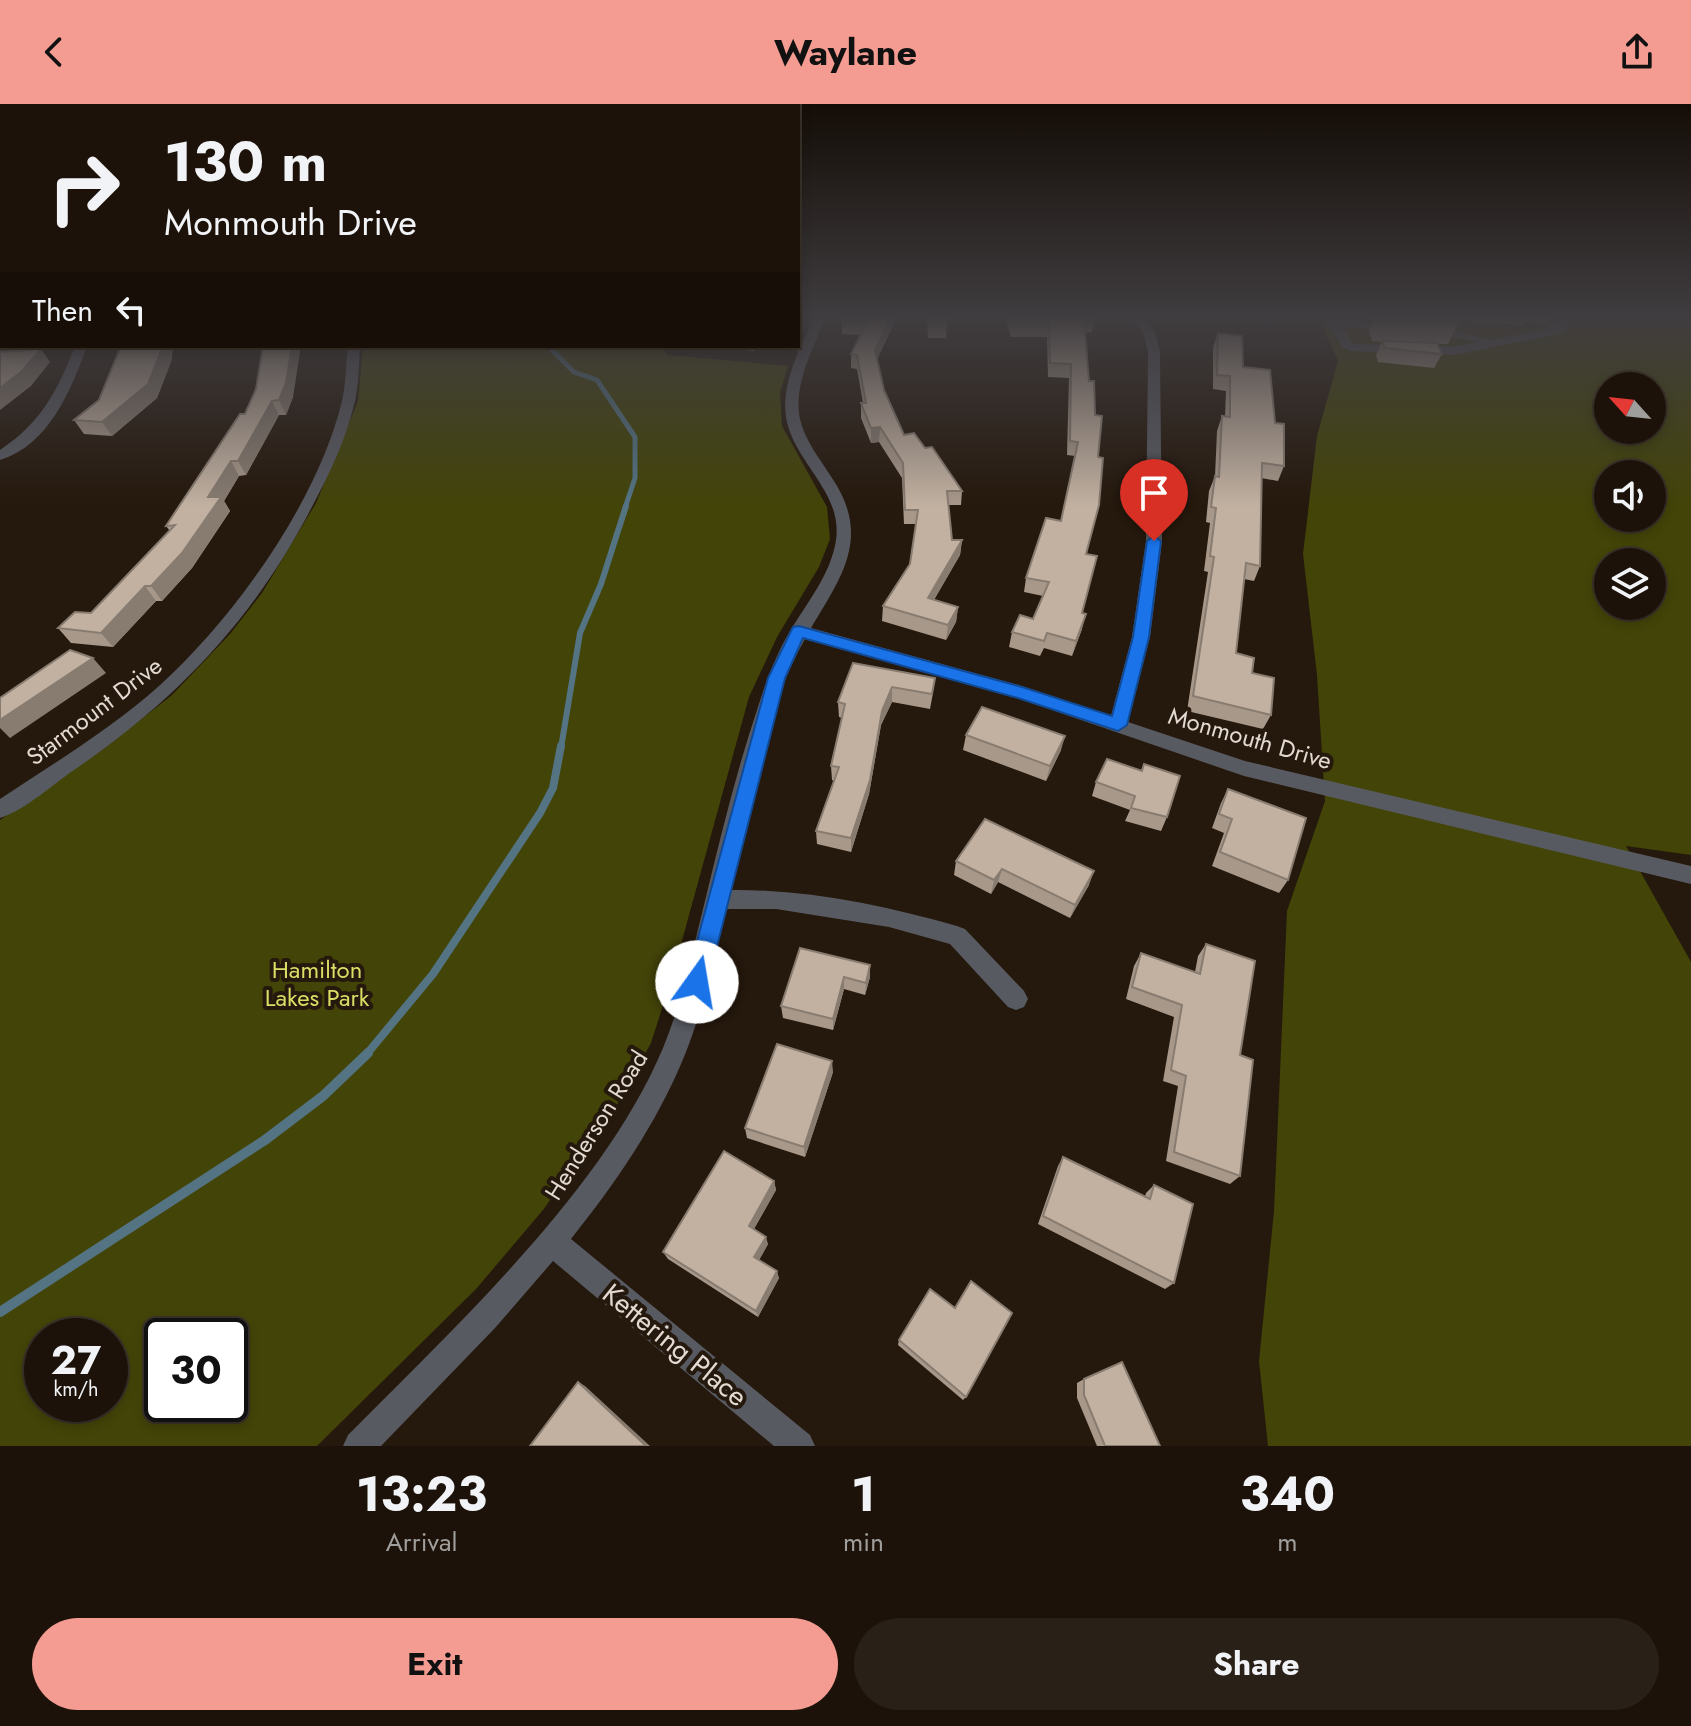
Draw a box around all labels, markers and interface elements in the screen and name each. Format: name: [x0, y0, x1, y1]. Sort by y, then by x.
text: Waylane: [774, 26, 917, 78]
icon: back: [32, 30, 76, 74]
icon: share: [1615, 30, 1659, 74]
text: 130 m: [164, 121, 327, 202]
icon: right: [32, 136, 136, 240]
text: Monmouth Drive: [164, 196, 417, 248]
icon: left: [109, 288, 153, 332]
text: Then: [32, 289, 93, 332]
north arrow: [1594, 372, 1666, 444]
map controls: [1594, 372, 1666, 620]
pin: [1120, 459, 1188, 541]
button: sound: [1594, 460, 1666, 532]
icon: arrive: [1132, 471, 1176, 515]
button: layers: [1594, 548, 1666, 620]
street label: Starmount Drive: [19, 648, 169, 774]
street label: Monmouth Drive: [1164, 698, 1336, 778]
position arrow: [655, 940, 739, 1024]
park label: Hamilton Lakes Park: [265, 952, 370, 1015]
street label: Henderson Road: [536, 1043, 656, 1207]
street label: Kettering Place: [594, 1274, 756, 1416]
speed limit sign: 30: [144, 1318, 248, 1422]
text: 27: [51, 1331, 101, 1389]
text: km/h: [53, 1375, 99, 1404]
text: 13:23: [356, 1460, 487, 1529]
text: 1: [851, 1460, 876, 1529]
text: 340: [1240, 1460, 1335, 1529]
text: Arrival: [386, 1523, 457, 1561]
text: min: [843, 1523, 884, 1561]
text: m: [1277, 1523, 1298, 1561]
button: Exit: [32, 1618, 838, 1710]
button: Share: [854, 1618, 1659, 1710]

